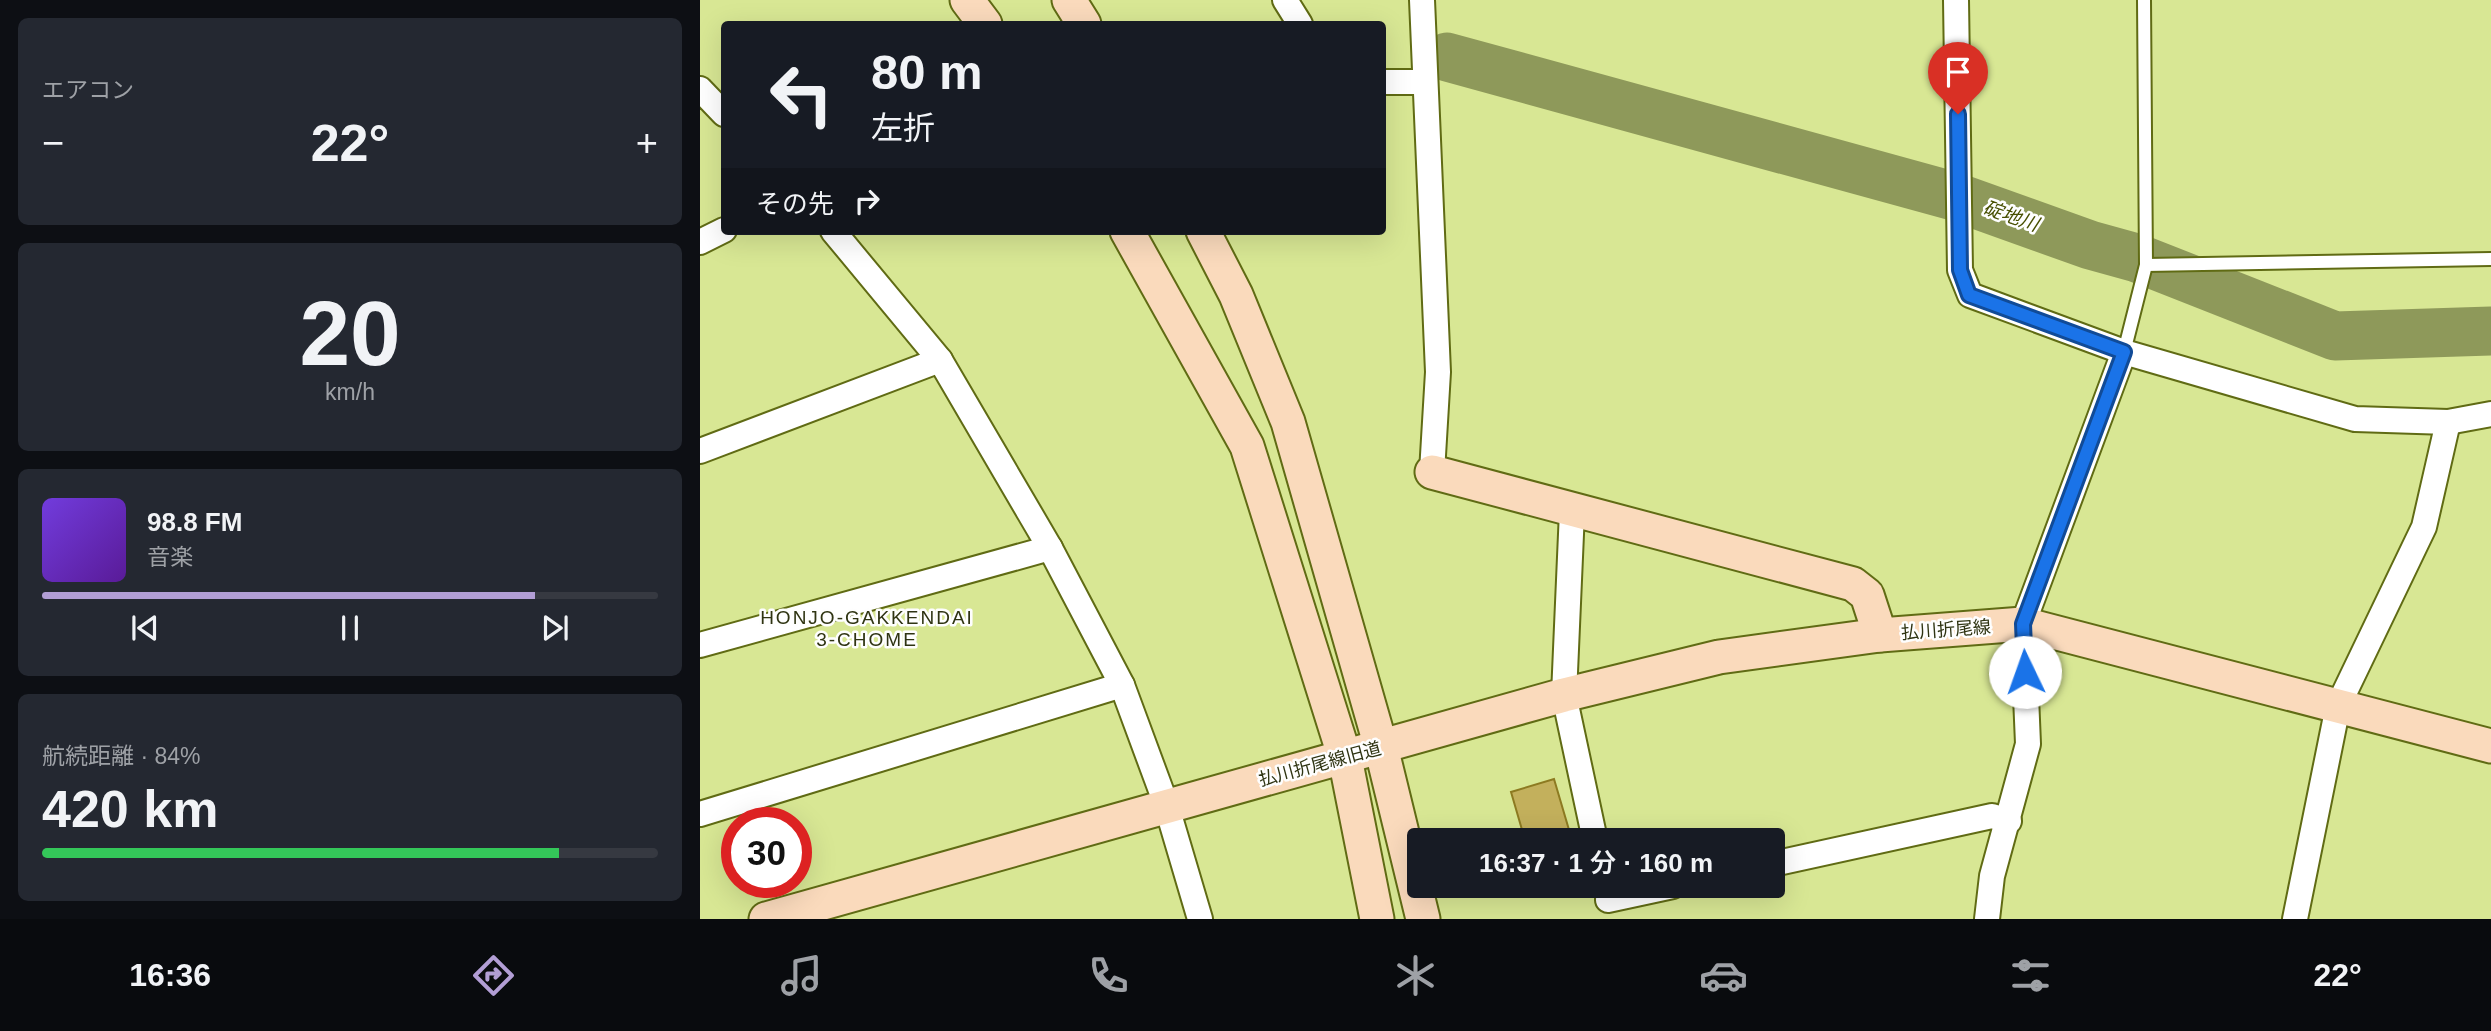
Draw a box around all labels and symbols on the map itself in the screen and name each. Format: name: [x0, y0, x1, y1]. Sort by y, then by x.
pin: [1928, 42, 1988, 114]
water label: 碇地川: [1981, 197, 2043, 236]
district label: HONJO-GAKKENDAI 3-CHOME: [760, 607, 974, 650]
street label: 払川折尾線: [1900, 617, 1992, 643]
position arrow: [1988, 635, 2062, 709]
street label: 払川折尾線旧道: [1257, 738, 1383, 790]
speed limit sign: 30: [721, 807, 812, 898]

